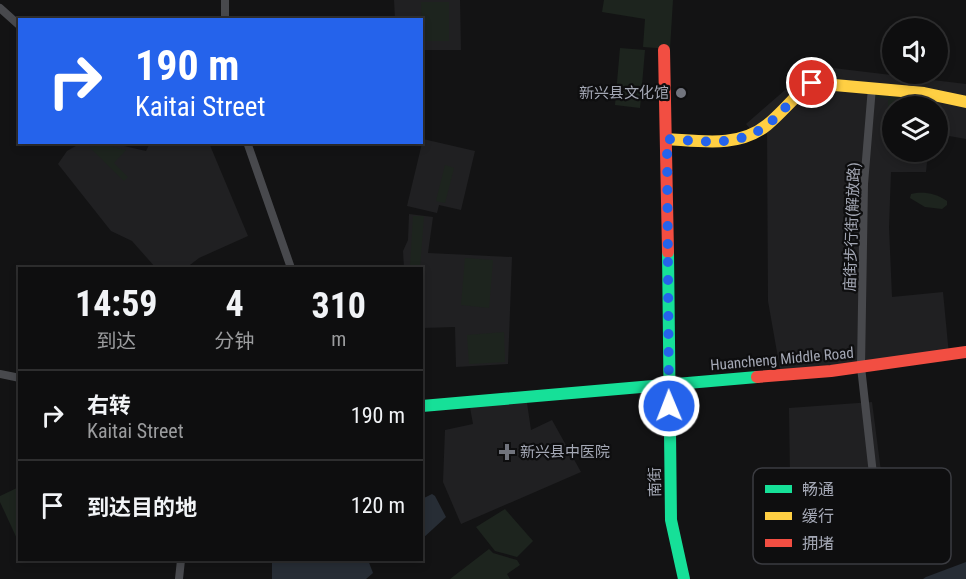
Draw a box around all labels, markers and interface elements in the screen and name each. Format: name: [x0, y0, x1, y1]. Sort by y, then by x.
map controls: [882, 18, 948, 162]
button: sound: [882, 18, 948, 84]
text: 190 m: [135, 41, 240, 90]
icon: right: [36, 42, 114, 120]
pin: [786, 57, 837, 108]
icon: arrive: [795, 66, 828, 99]
place label: 新兴县文化馆: [579, 84, 669, 102]
marker: 新兴县文化馆: [674, 86, 688, 100]
text: Kaitai Street: [135, 91, 265, 123]
button: layers: [882, 96, 948, 162]
street label: 庙街步行街(解放路): [841, 162, 863, 292]
text: 14:59: [75, 283, 158, 325]
text: 4: [225, 283, 244, 325]
text: 310: [311, 285, 366, 327]
text: m: [331, 327, 346, 351]
text: 到达: [96, 329, 136, 353]
text: 分钟: [215, 329, 255, 353]
street label: Huancheng Middle Road: [709, 344, 855, 374]
position arrow: [637, 374, 701, 438]
text: 右转: [87, 393, 131, 418]
icon: right: [36, 399, 69, 432]
text: 190 m: [351, 403, 405, 428]
text: Kaitai Street: [87, 419, 184, 443]
marker: 新兴县中医院: [498, 443, 516, 461]
place label: 新兴县中医院: [520, 443, 610, 461]
street label: 南街: [646, 467, 664, 497]
legend: [753, 468, 951, 564]
text: 畅通: [802, 480, 834, 499]
icon: arrive: [36, 489, 69, 522]
text: 120 m: [351, 493, 405, 518]
text: 到达目的地: [87, 495, 197, 520]
text: 缓行: [802, 507, 834, 526]
text: 拥堵: [802, 534, 834, 553]

